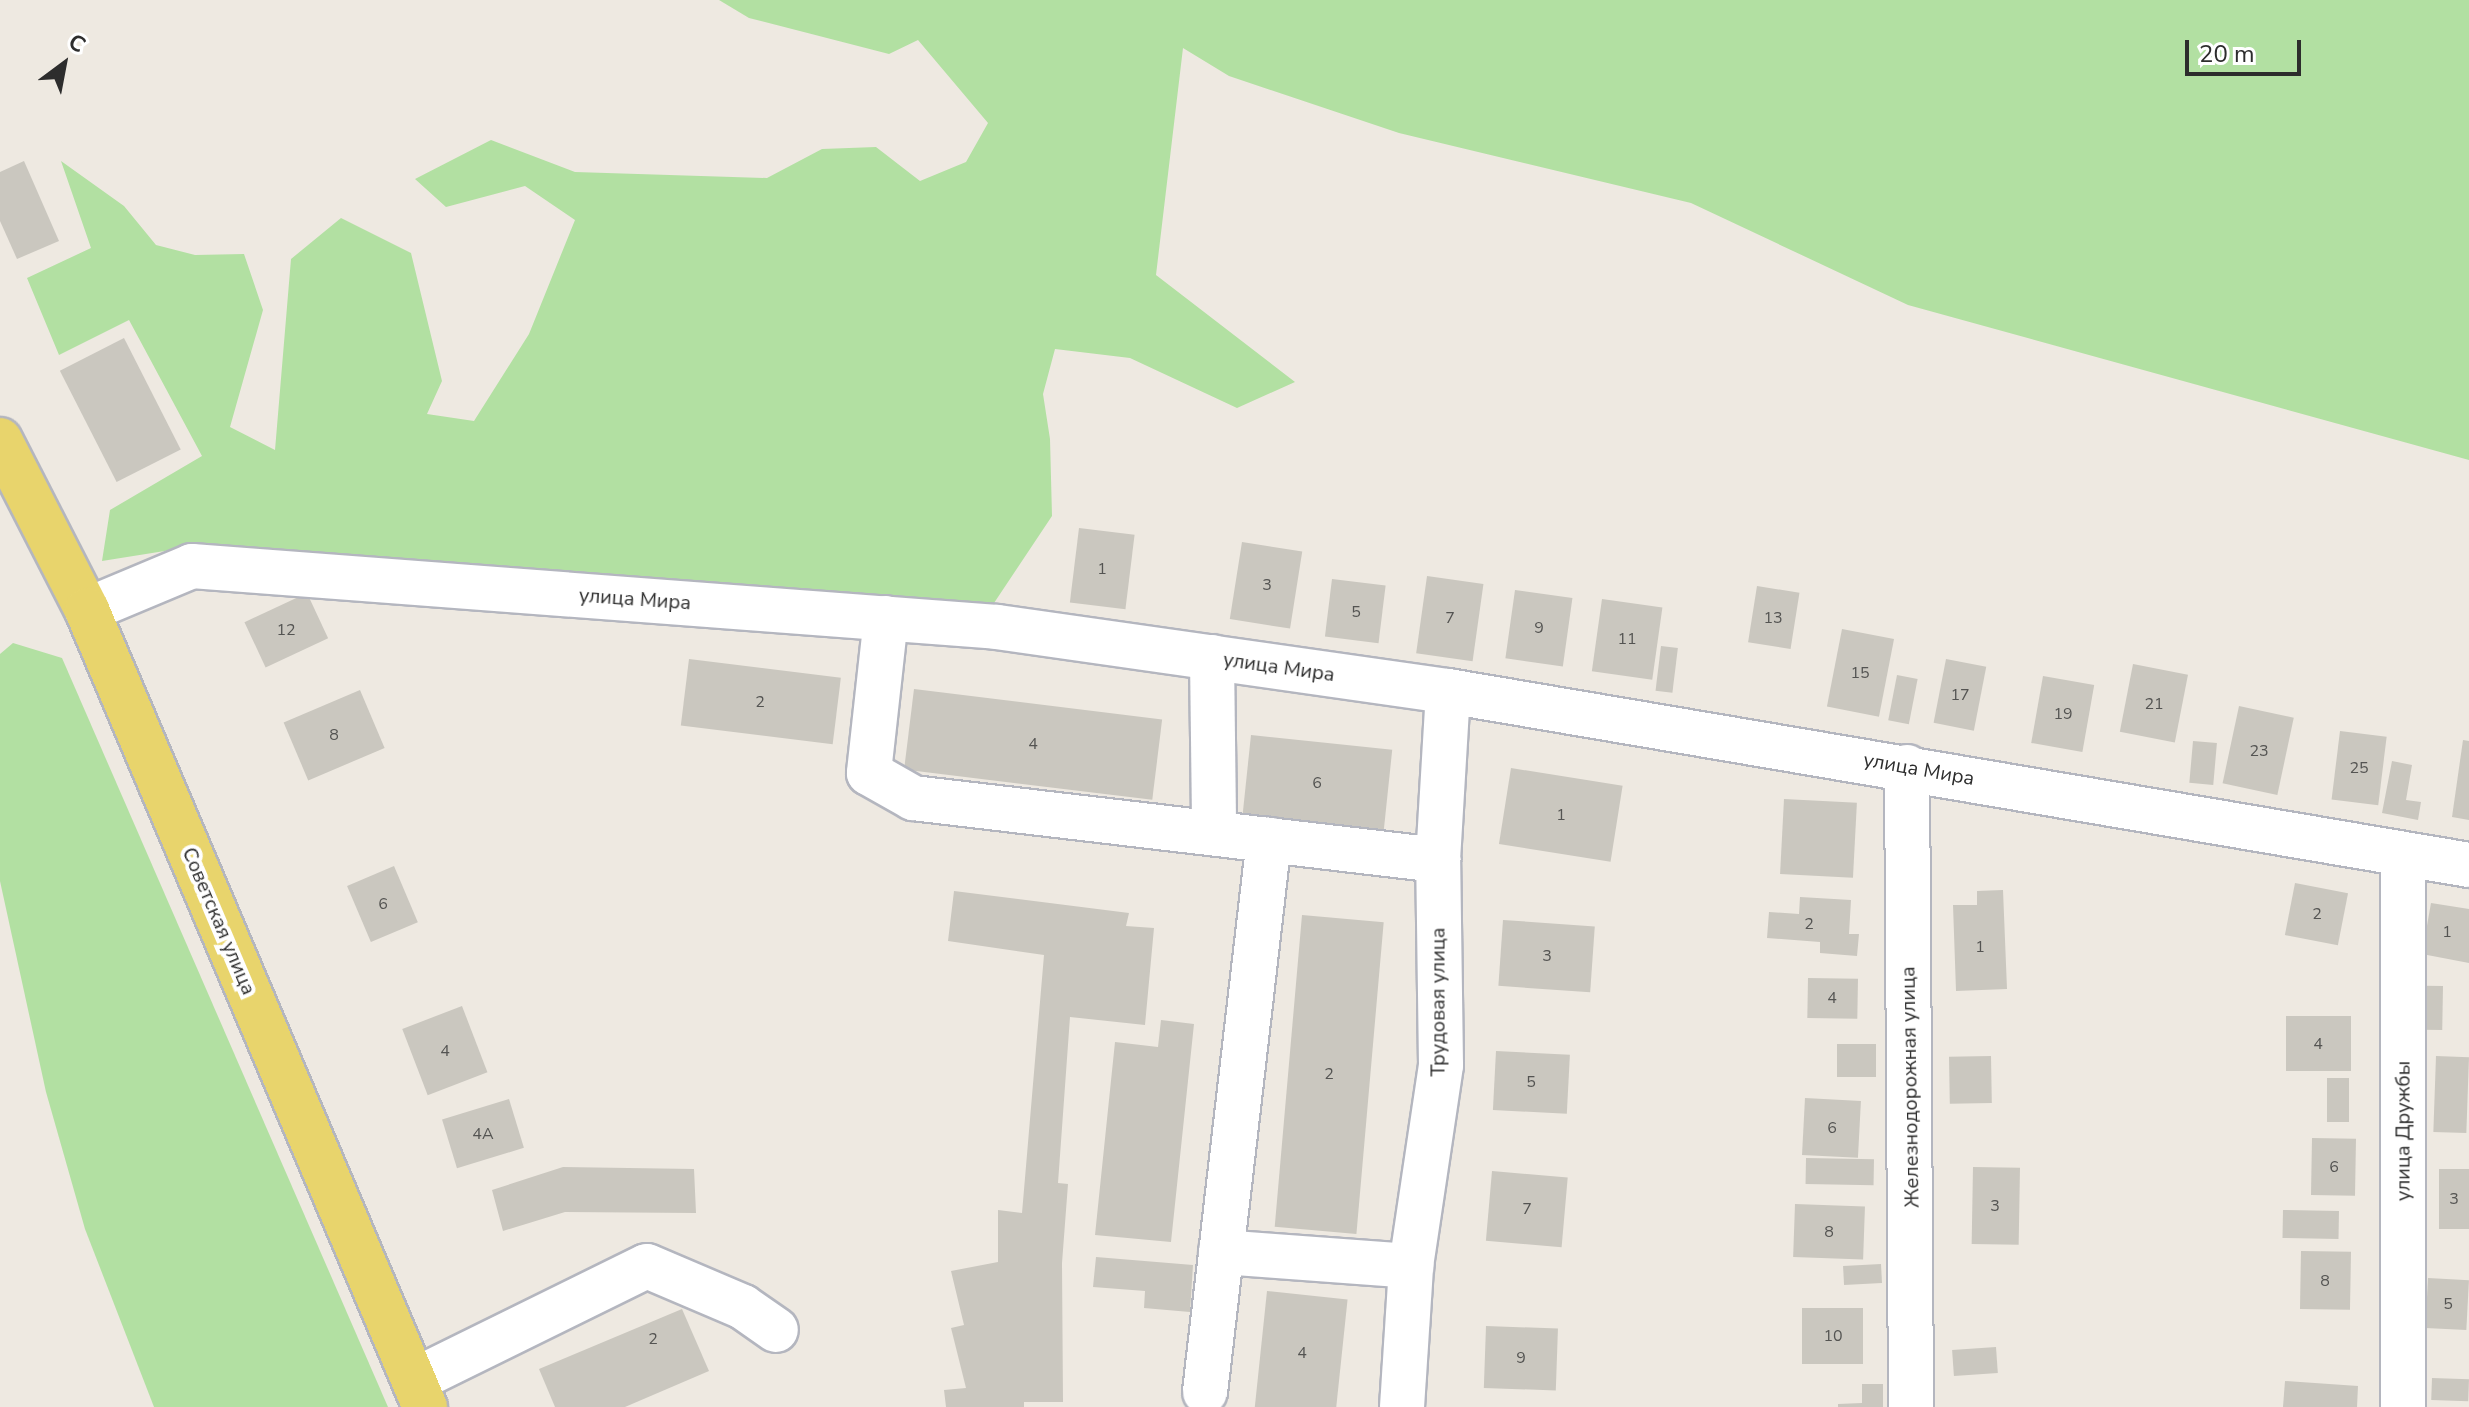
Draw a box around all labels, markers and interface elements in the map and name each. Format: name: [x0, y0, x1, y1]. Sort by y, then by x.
north arrow: [24, 24, 104, 104]
scale bar: [2189, 24, 2305, 74]
text: С: [62, 27, 91, 60]
text: 20 m: [2199, 38, 2255, 70]
house number: 1: [1097, 559, 1107, 579]
house number: 3: [1262, 575, 1272, 595]
street label: улица Мира: [578, 583, 692, 615]
house number: 5: [1351, 602, 1361, 622]
house number: 7: [1445, 608, 1455, 628]
house number: 13: [1763, 608, 1783, 628]
house number: 9: [1534, 618, 1544, 638]
house number: 12: [276, 620, 296, 640]
house number: 11: [1617, 629, 1637, 649]
street label: улица Мира: [1222, 647, 1336, 687]
house number: 15: [1850, 663, 1870, 683]
house number: 17: [1950, 685, 1970, 705]
house number: 2: [755, 692, 765, 712]
house number: 21: [2144, 694, 2164, 714]
house number: 19: [2053, 704, 2073, 724]
house number: 8: [329, 725, 339, 745]
house number: 4: [1028, 734, 1038, 754]
house number: 23: [2249, 741, 2269, 761]
street label: улица Мира: [1862, 747, 1976, 791]
house number: 25: [2349, 758, 2369, 778]
house number: 6: [1312, 773, 1322, 793]
house number: 1: [1556, 805, 1566, 825]
street label: Советская улица: [177, 844, 261, 998]
house number: 6: [378, 894, 388, 914]
house number: 2: [2312, 904, 2322, 924]
house number: 2: [1804, 914, 1814, 934]
house number: 1: [2442, 922, 2452, 942]
street label: Трудовая улица: [1426, 927, 1450, 1077]
house number: 1: [1975, 937, 1985, 957]
house number: 3: [1542, 946, 1552, 966]
street label: Железнодорожная улица: [1896, 966, 1924, 1208]
house number: 4: [1827, 988, 1837, 1008]
house number: 4: [2313, 1034, 2323, 1054]
house number: 4: [440, 1041, 450, 1061]
street label: улица Дружбы: [2391, 1061, 2415, 1201]
house number: 2: [1324, 1064, 1334, 1084]
house number: 5: [1526, 1072, 1536, 1092]
house number: 6: [1827, 1118, 1837, 1138]
house number: 4А: [472, 1124, 494, 1144]
house number: 6: [2329, 1157, 2339, 1177]
house number: 3: [2449, 1189, 2459, 1209]
house number: 3: [1990, 1196, 2000, 1216]
house number: 7: [1522, 1199, 1532, 1219]
house number: 8: [1824, 1222, 1834, 1242]
house number: 8: [2320, 1271, 2330, 1291]
house number: 5: [2443, 1294, 2453, 1314]
house number: 10: [1823, 1326, 1843, 1346]
house number: 2: [648, 1329, 658, 1349]
house number: 4: [1297, 1343, 1307, 1363]
house number: 9: [1516, 1348, 1526, 1368]

